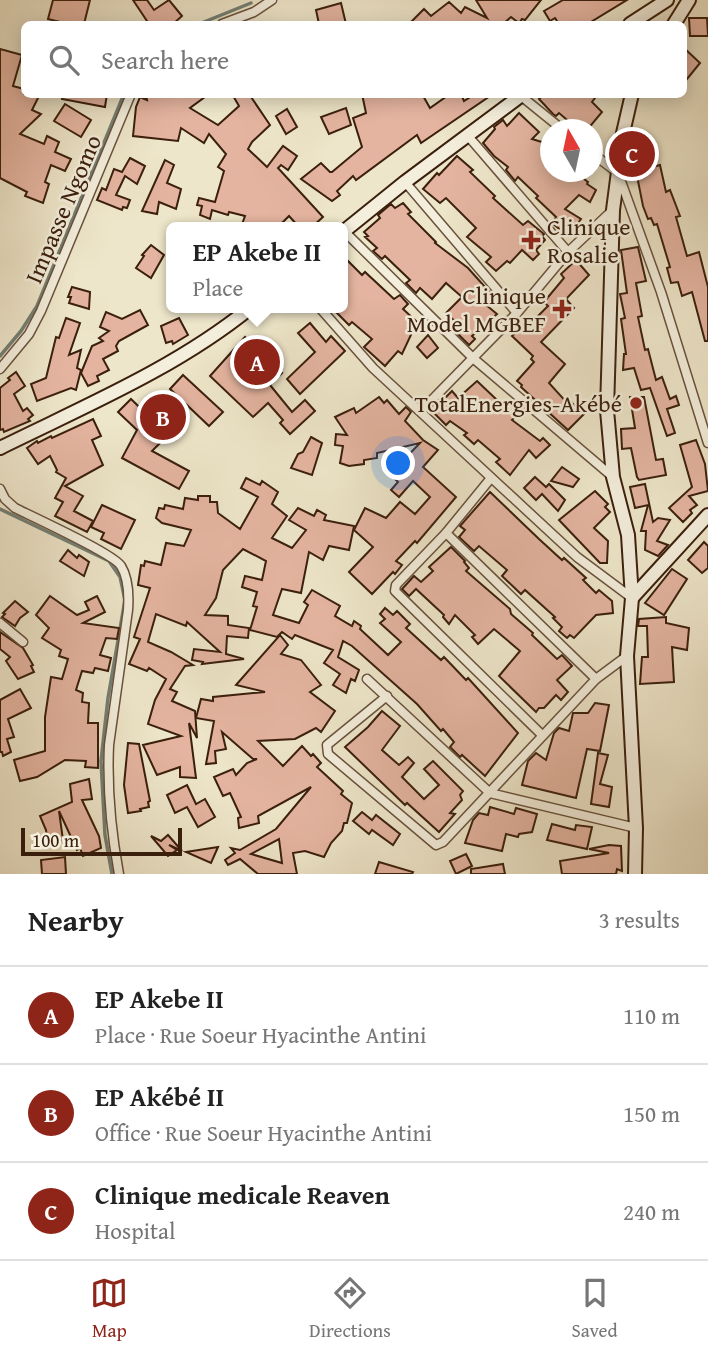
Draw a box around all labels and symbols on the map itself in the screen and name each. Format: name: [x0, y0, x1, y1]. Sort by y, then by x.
north arrow: [540, 119, 603, 182]
pin: C: [609, 128, 655, 180]
street label: Impasse Ngomo: [16, 129, 110, 289]
place label: Clinique Rosalie: [547, 209, 631, 272]
marker: Clinique Rosalie: [521, 230, 541, 250]
place label: Clinique Model MGBEF: [407, 278, 546, 341]
marker: Clinique Model MGBEF: [552, 299, 572, 319]
pin: A: [234, 336, 280, 388]
place label: TotalEnergies-Akébé: [415, 386, 622, 421]
pin: B: [140, 391, 186, 443]
marker: TotalEnergies-Akébé: [628, 395, 644, 411]
your location: [381, 446, 415, 480]
scale bar: [21, 825, 182, 857]

